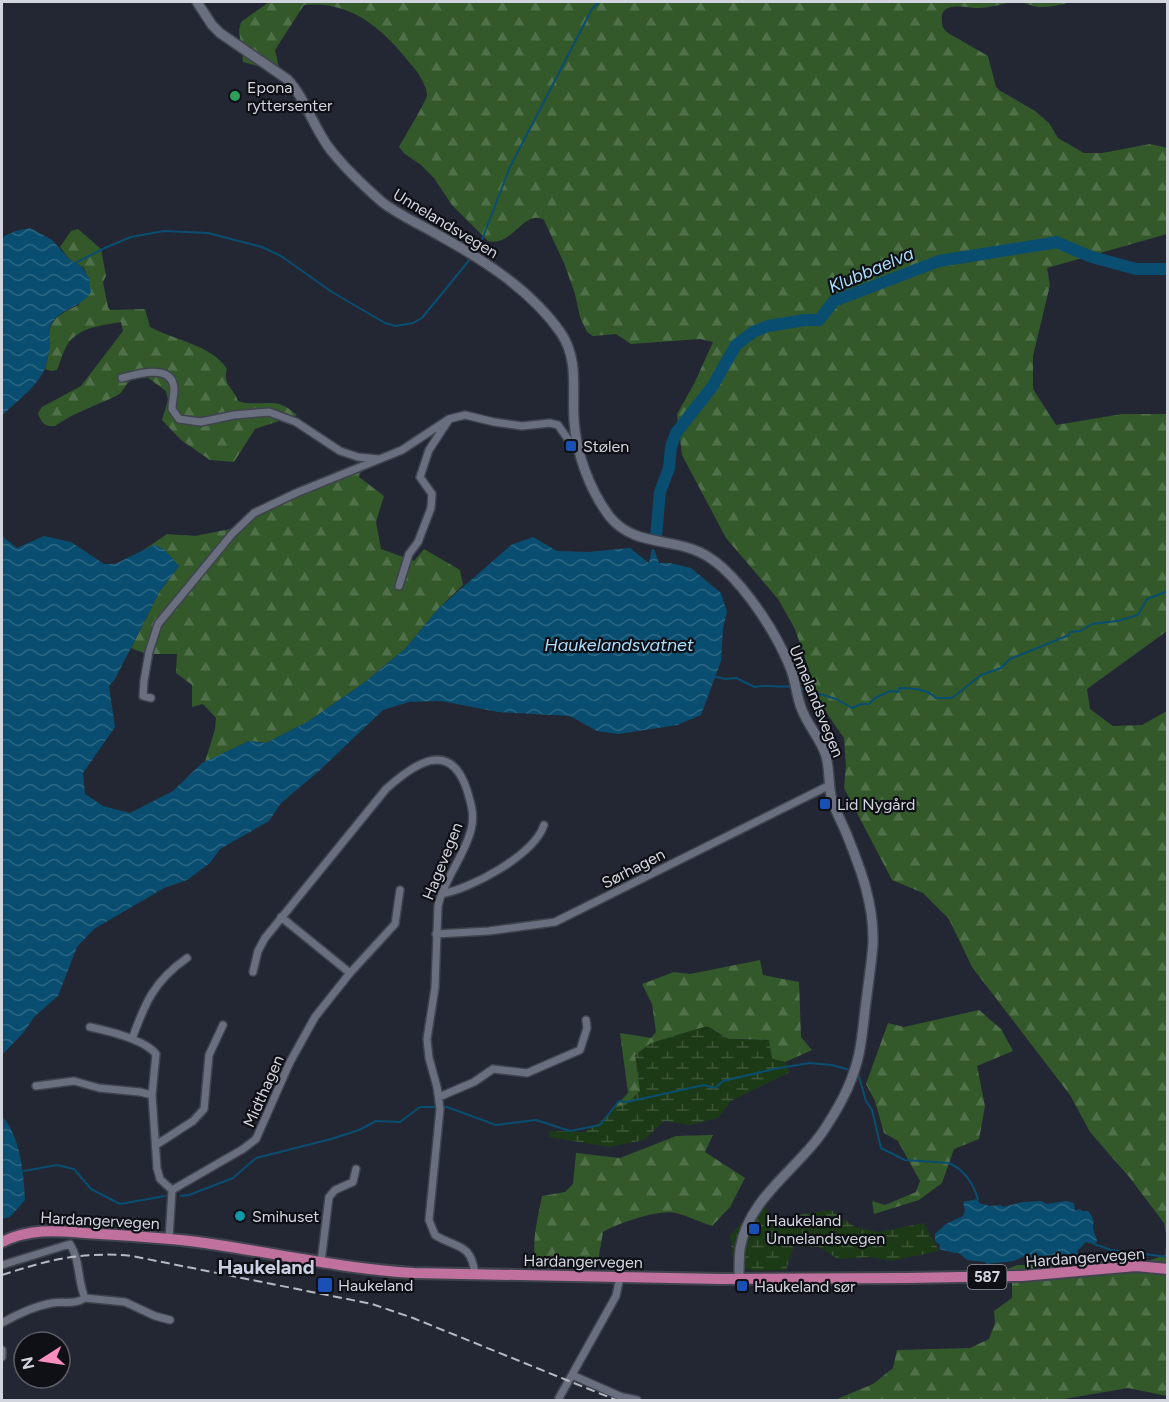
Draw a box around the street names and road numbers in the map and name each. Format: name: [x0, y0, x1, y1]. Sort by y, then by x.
street label: Unnelandsvegen: [390, 185, 502, 262]
street label: Unnelandsvegen: [785, 642, 848, 760]
street label: Hagevegen: [418, 820, 467, 903]
street label: Sørhagen: [598, 844, 668, 892]
street label: Midthagen: [239, 1052, 288, 1130]
street label: Hardangervegen: [40, 1208, 160, 1233]
street label: Hardangervegen: [1025, 1244, 1145, 1271]
street label: Hardangervegen: [523, 1251, 643, 1272]
road number: 587: [968, 1265, 1006, 1289]

